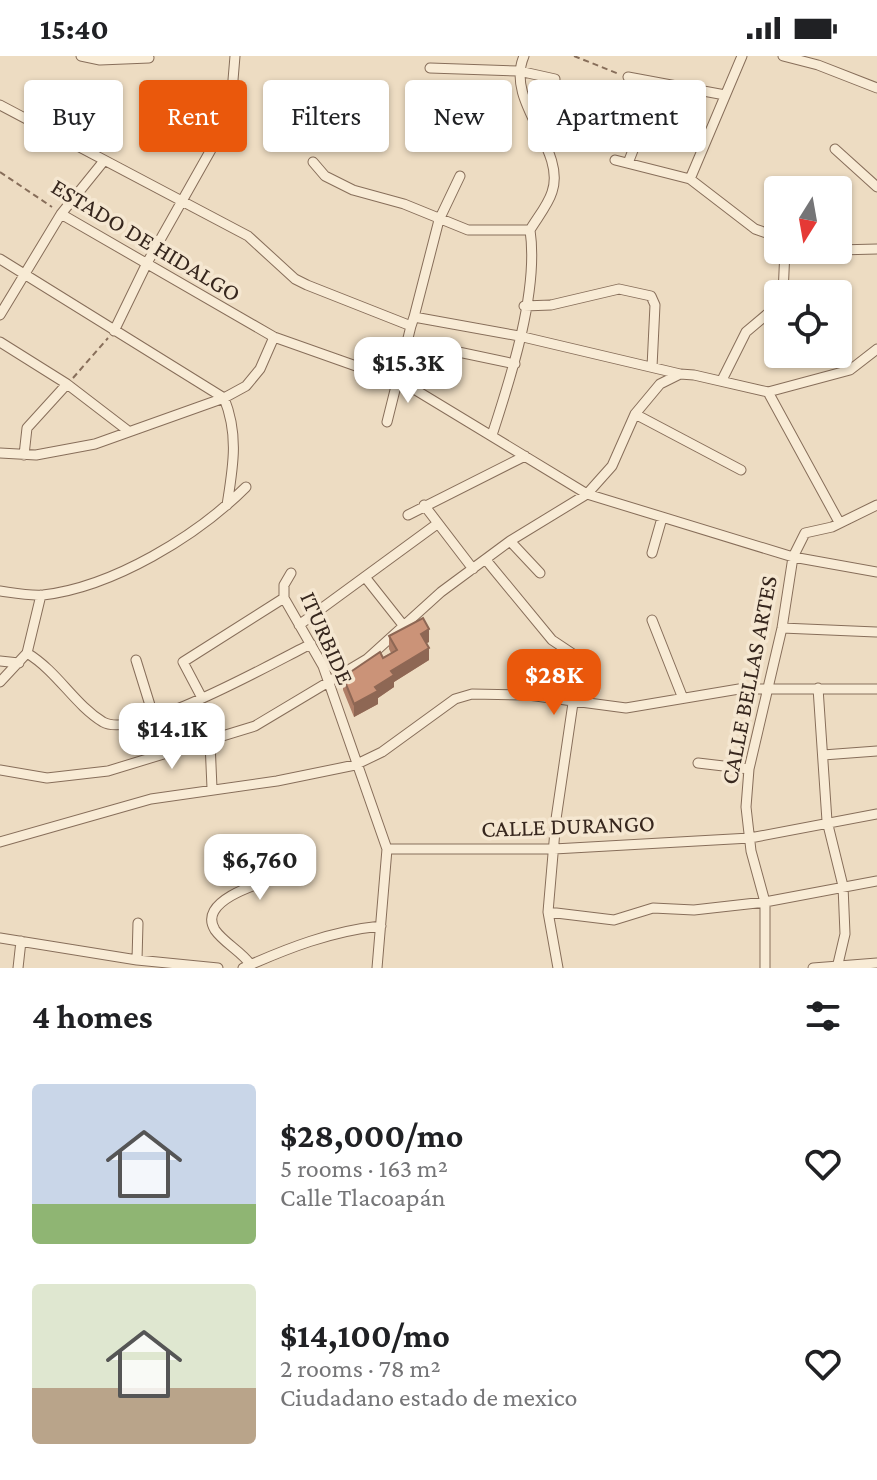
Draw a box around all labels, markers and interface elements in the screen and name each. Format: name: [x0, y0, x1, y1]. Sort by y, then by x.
text: 15:40: [40, 12, 109, 45]
chip: Buy: [24, 80, 123, 152]
chip: Rent: [139, 80, 247, 152]
chip: Filters: [263, 80, 389, 152]
chip: New: [405, 80, 512, 152]
chip: Apartment: [528, 80, 706, 152]
street label: ESTADO DE HIDALGO: [47, 172, 246, 307]
north arrow: [764, 176, 852, 264]
map controls: [764, 176, 852, 368]
button: locate: [764, 280, 852, 368]
pin: $15.3K: [343, 337, 473, 405]
text: $15.3K: [372, 348, 444, 377]
street label: CALLE BELLAS ARTES: [715, 573, 782, 787]
street label: ITURBIDE: [295, 587, 360, 688]
pin: $28K: [507, 649, 601, 717]
text: $28K: [525, 660, 583, 689]
pin: $14.1K: [107, 703, 237, 771]
text: $14.1K: [137, 714, 207, 743]
street label: CALLE DURANGO: [481, 809, 655, 842]
pin: $6,760: [195, 834, 325, 902]
text: $6,760: [222, 845, 298, 874]
icon: filters: [801, 994, 845, 1038]
text: 4 homes: [32, 998, 153, 1035]
icon: home: [96, 1116, 192, 1212]
text: $28,000/mo: [280, 1117, 463, 1154]
icon: heart: [801, 1142, 845, 1186]
text: 5 rooms · 163 m²: [280, 1154, 448, 1183]
text: Calle Tlacoapán: [280, 1183, 445, 1212]
icon: home: [96, 1316, 192, 1412]
text: $14,100/mo: [280, 1317, 450, 1354]
icon: heart: [801, 1342, 845, 1386]
text: 2 rooms · 78 m²: [280, 1354, 441, 1383]
text: Ciudadano estado de mexico: [280, 1383, 577, 1412]

